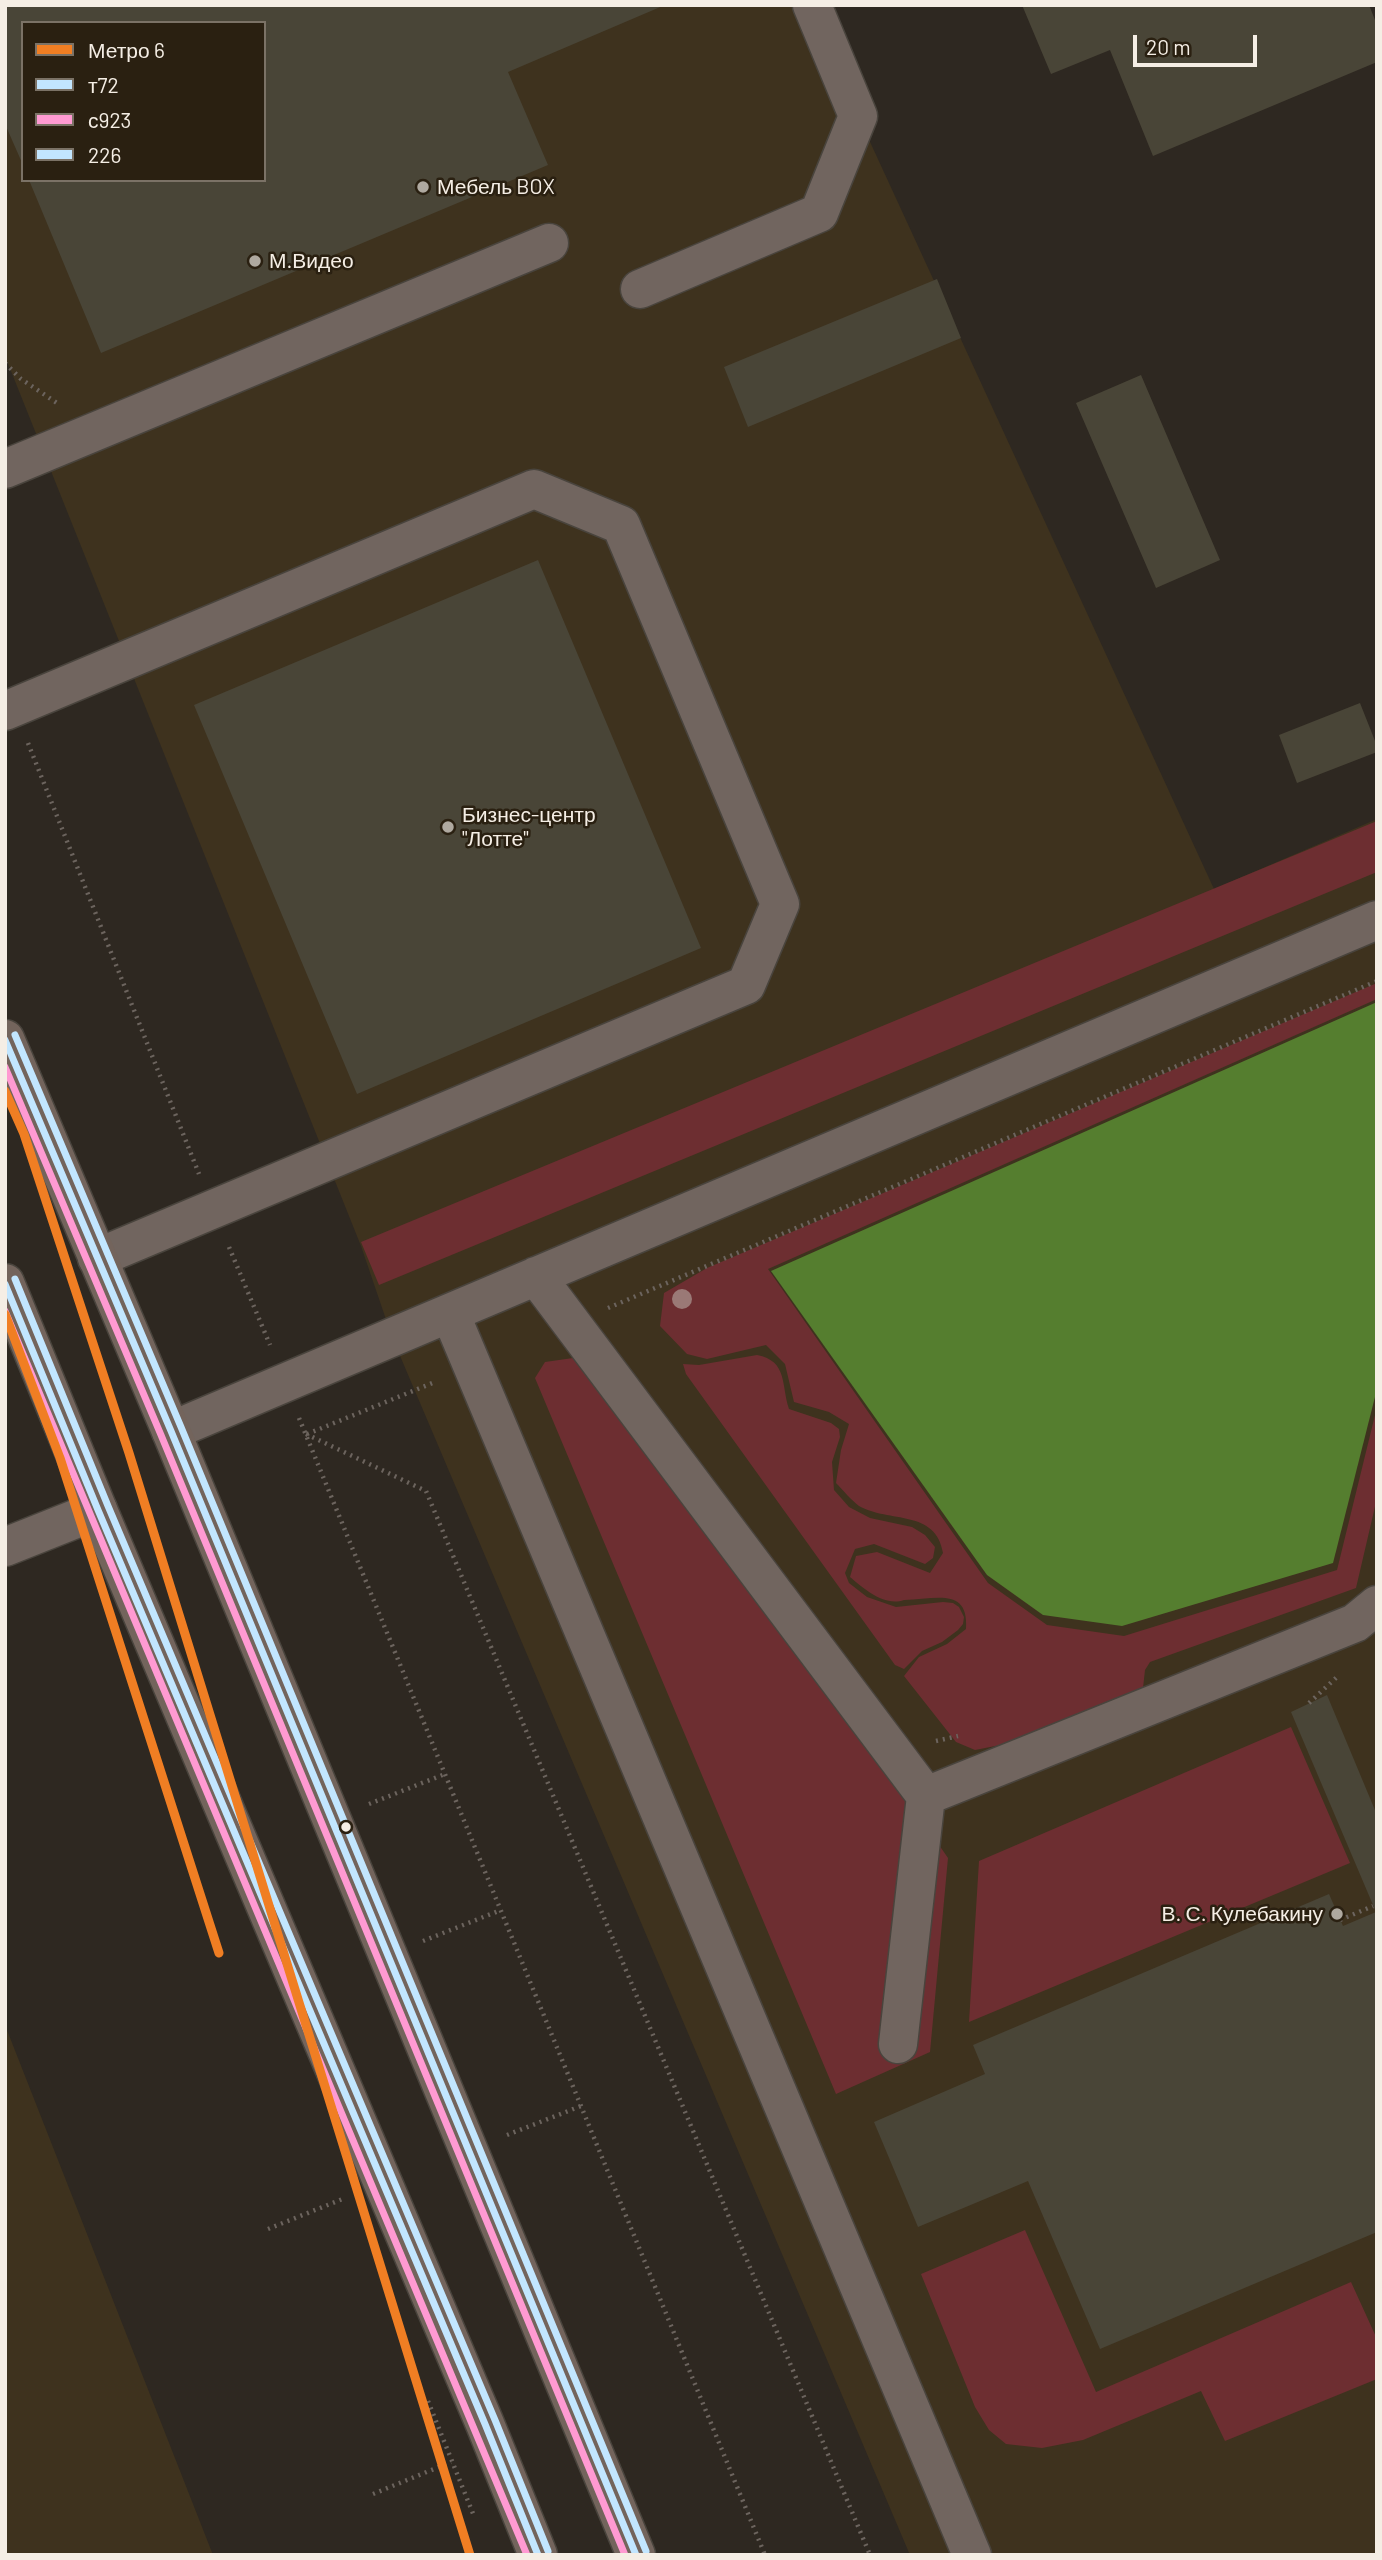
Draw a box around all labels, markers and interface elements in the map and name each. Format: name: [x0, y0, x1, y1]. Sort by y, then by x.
legend: [21, 21, 266, 182]
scale bar: [1137, 21, 1261, 65]
text: 20 m: [1146, 34, 1191, 59]
text: Метро 6: [88, 37, 165, 62]
text: т72: [88, 72, 119, 97]
text: с923: [88, 107, 131, 132]
text: 226: [88, 142, 121, 167]
place label: Мебель BOX: [437, 174, 555, 200]
marker: Мебель BOX: [415, 179, 431, 195]
place label: М.Видео: [269, 248, 354, 274]
marker: М.Видео: [247, 253, 263, 269]
place label: Бизнес-центр "Лотте": [462, 802, 596, 852]
marker: Бизнес-центр "Лотте": [440, 819, 456, 835]
unlabelled marker: [339, 1820, 353, 1834]
place label: В. С. Кулебакину: [1162, 1901, 1323, 1927]
marker: В. С. Кулебакину: [1329, 1906, 1345, 1922]

